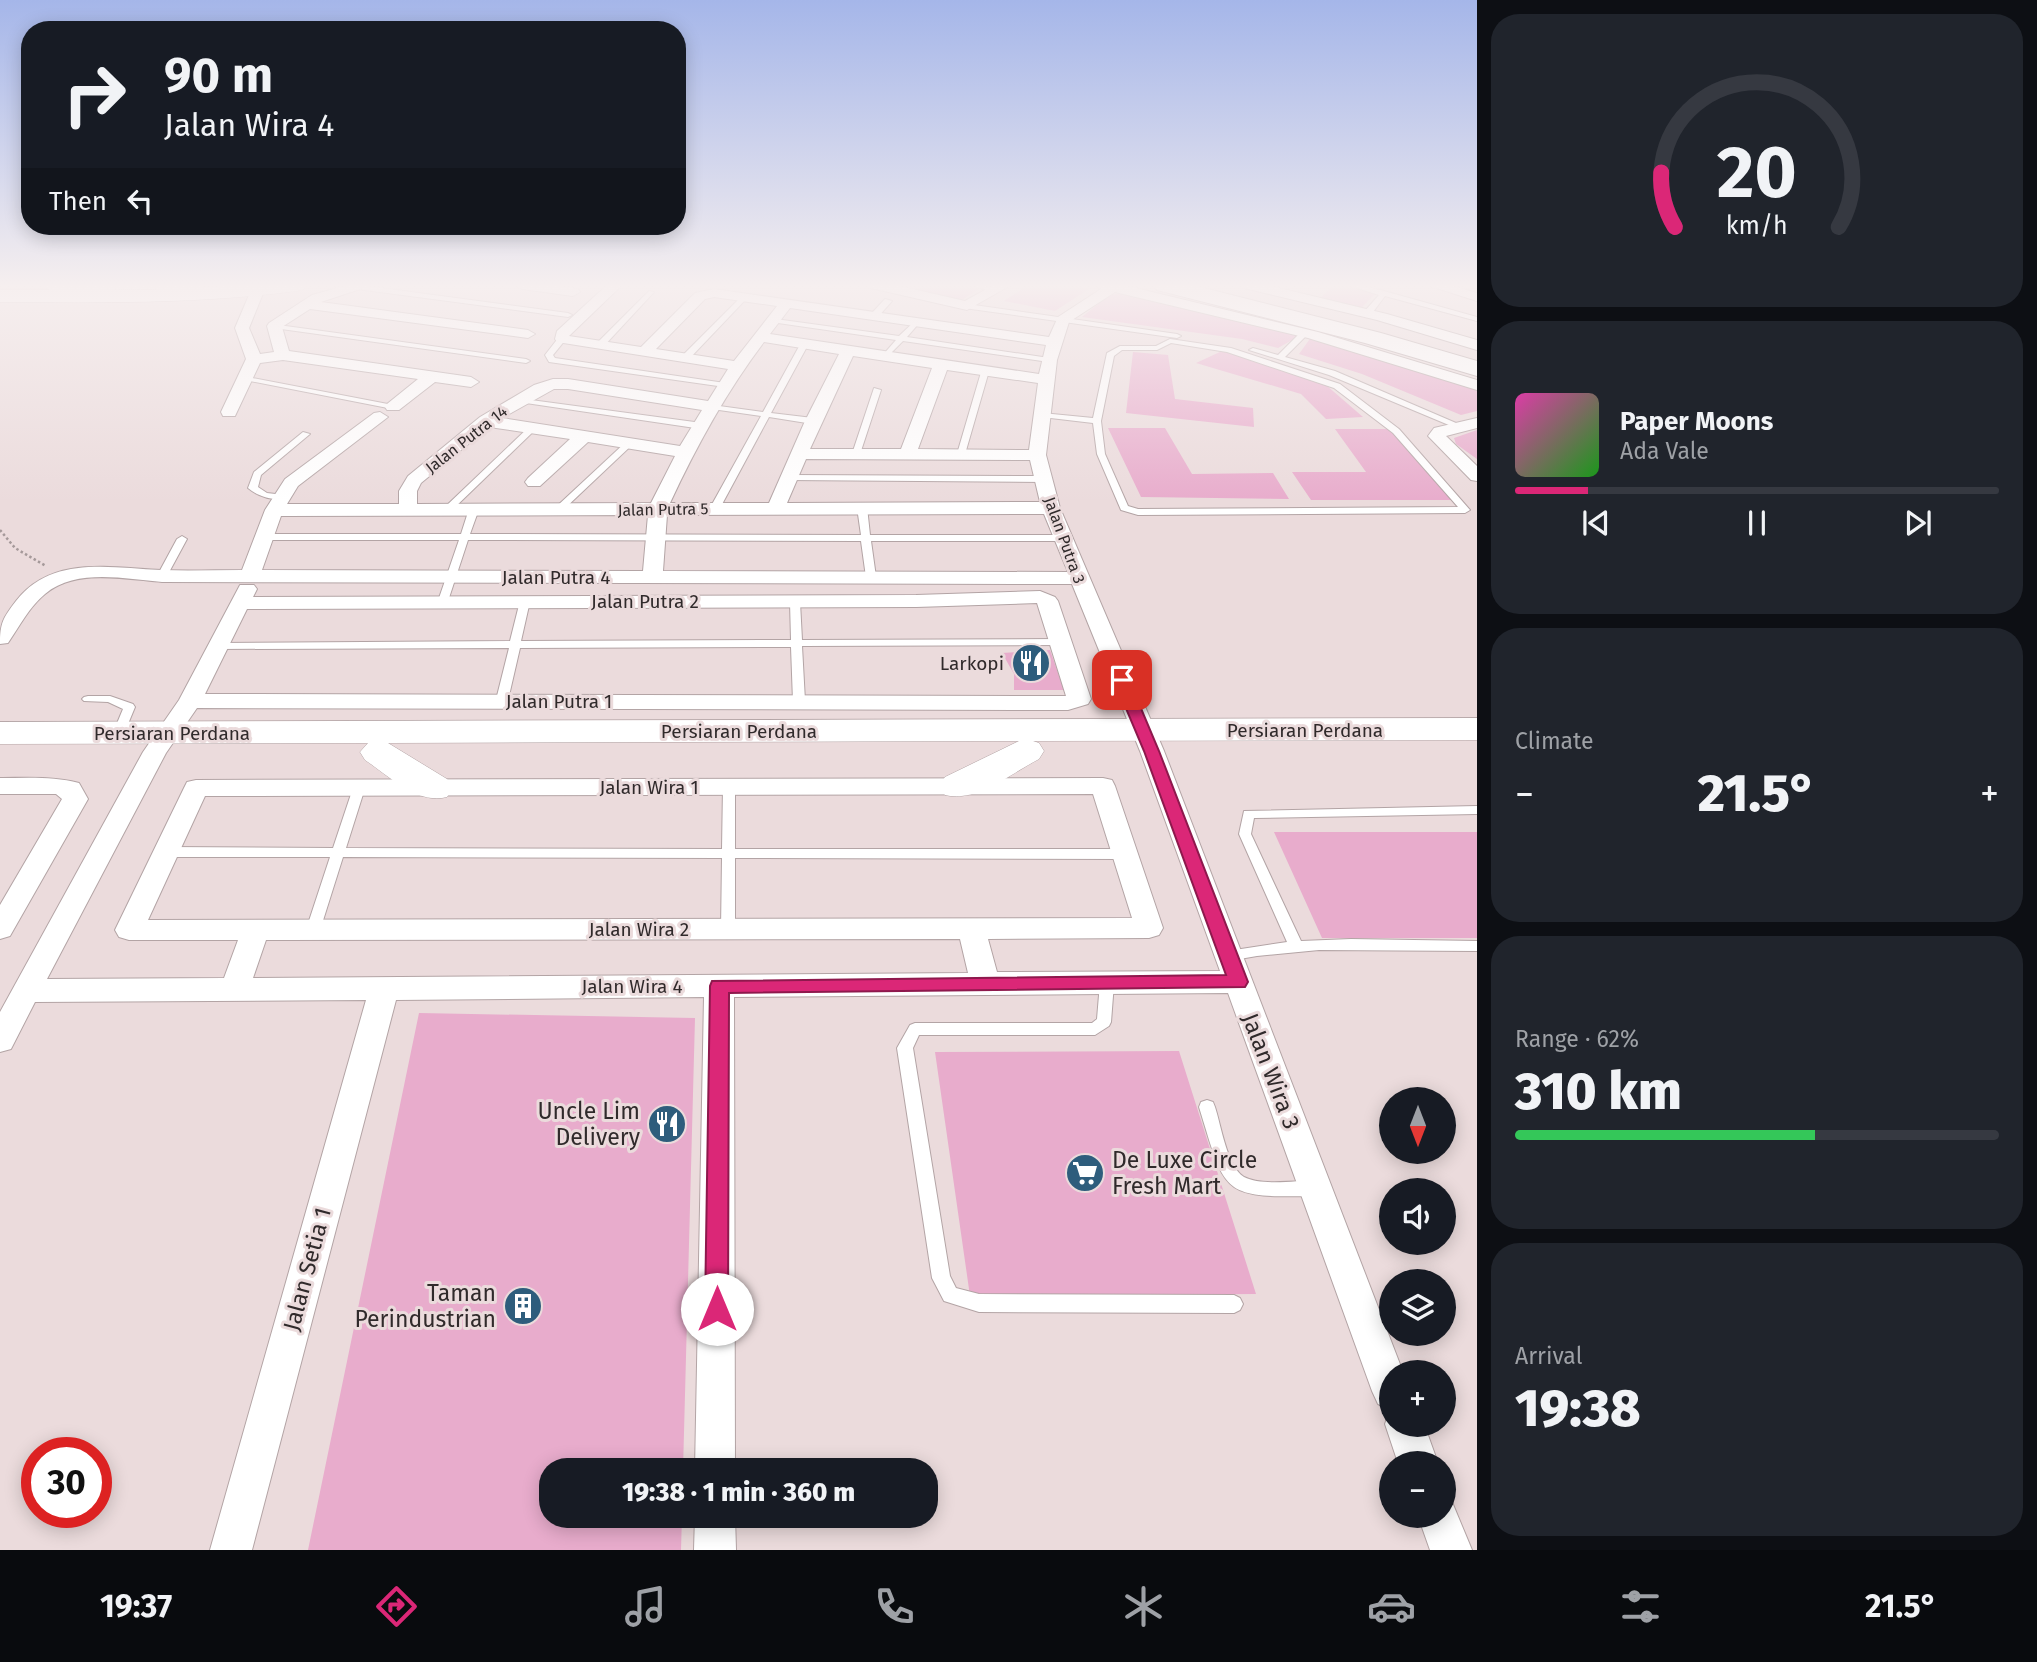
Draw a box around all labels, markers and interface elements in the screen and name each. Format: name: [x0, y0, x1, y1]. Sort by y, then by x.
text: 90 m: [164, 46, 273, 105]
icon: right: [49, 49, 140, 140]
text: Jalan Wira 4: [164, 106, 334, 144]
text: 20: [1717, 129, 1797, 216]
icon: left: [121, 182, 159, 220]
text: Then: [49, 186, 107, 217]
text: km/h: [1726, 210, 1788, 240]
street label: Jalan Putra 14: [422, 401, 511, 477]
text: Paper Moons: [1620, 406, 1773, 437]
text: Ada Vale: [1620, 437, 1709, 465]
street label: Jalan Putra 3: [1040, 494, 1089, 586]
street label: Jalan Putra 5: [617, 499, 709, 520]
icon: previous: [1577, 504, 1615, 542]
icon: pause: [1738, 504, 1776, 542]
icon: next: [1899, 504, 1937, 542]
street label: Jalan Putra 4: [502, 566, 610, 589]
street label: Jalan Putra 2: [591, 590, 699, 613]
restaurant icon: Larkopi: [1010, 642, 1052, 684]
pin: [1092, 650, 1152, 710]
place label: Larkopi: [940, 652, 1004, 675]
icon: arrive: [1103, 661, 1141, 699]
street label: Jalan Putra 1: [506, 690, 612, 713]
street label: Persiaran Perdana: [1227, 719, 1383, 742]
street label: Persiaran Perdana: [661, 720, 817, 743]
street label: Persiaran Perdana: [94, 722, 250, 745]
text: Climate: [1515, 727, 1594, 755]
text: 21.5°: [1698, 762, 1816, 825]
text: −: [1515, 771, 1534, 817]
text: +: [1980, 771, 1999, 817]
street label: Jalan Wira 1: [599, 776, 699, 799]
street label: Jalan Wira 2: [589, 918, 689, 941]
street label: Jalan Wira 4: [581, 975, 683, 998]
street label: Jalan Wira 3: [1236, 1009, 1306, 1133]
text: Range · 62%: [1515, 1025, 1639, 1053]
text: 310 km: [1515, 1060, 1682, 1123]
north arrow: [1379, 1087, 1456, 1164]
map controls: [1379, 1087, 1456, 1528]
place label: Uncle Lim Delivery: [537, 1097, 641, 1151]
restaurant icon: Uncle Lim Delivery: [646, 1103, 688, 1145]
place label: De Luxe Circle Fresh Mart: [1112, 1146, 1257, 1200]
supermarket icon: De Luxe Circle Fresh Mart: [1064, 1152, 1106, 1194]
button: sound: [1379, 1178, 1456, 1255]
street label: Jalan Setia 1: [277, 1204, 337, 1334]
button: layers: [1379, 1269, 1456, 1346]
position arrow: [680, 1272, 754, 1346]
place label: Taman Perindustrian: [354, 1279, 496, 1333]
building icon: Taman Perindustrian: [502, 1285, 544, 1327]
text: Arrival: [1515, 1342, 1582, 1370]
button: +: [1379, 1360, 1456, 1437]
text: 19:38: [1515, 1377, 1641, 1440]
speed limit sign: 30: [21, 1437, 112, 1528]
button: −: [1379, 1451, 1456, 1528]
text: 19:38 · 1 min · 360 m: [622, 1477, 855, 1508]
icon: directions: [372, 1582, 421, 1631]
icon: music: [621, 1582, 670, 1631]
icon: phone: [870, 1582, 919, 1631]
icon: climate: [1119, 1582, 1168, 1631]
icon: car: [1367, 1582, 1416, 1631]
icon: filters: [1616, 1582, 1665, 1631]
text: 19:37: [100, 1587, 172, 1625]
text: 21.5°: [1865, 1587, 1937, 1625]

